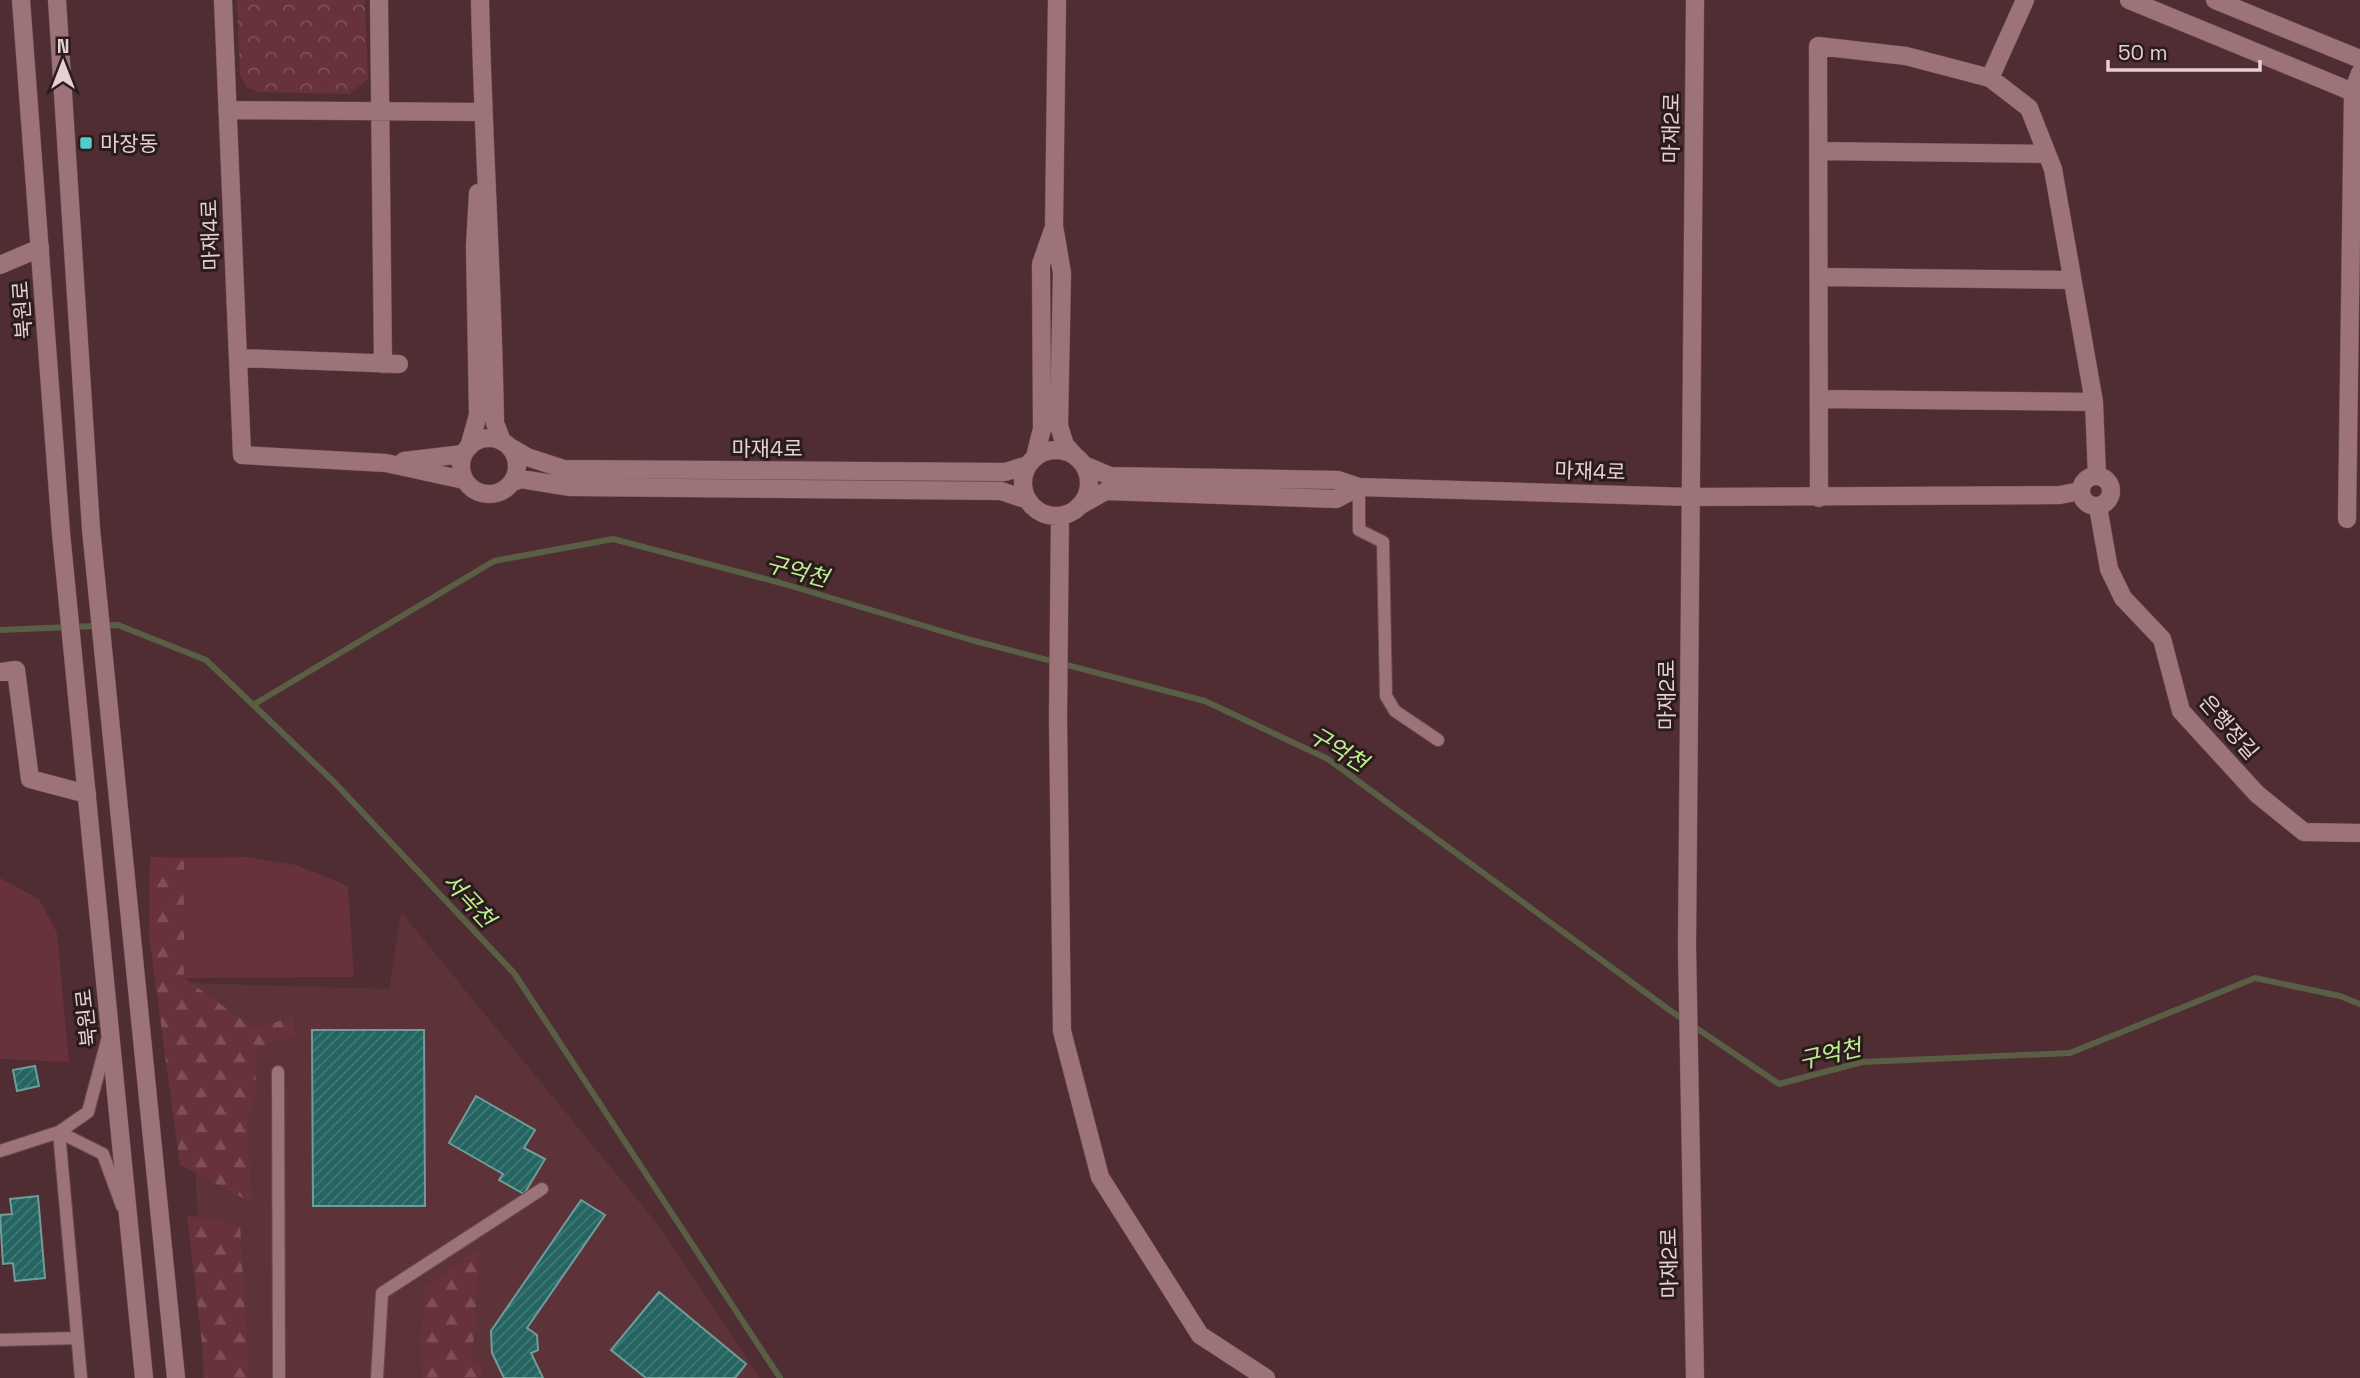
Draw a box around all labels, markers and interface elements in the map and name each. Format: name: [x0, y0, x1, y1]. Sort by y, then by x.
north arrow: [28, 28, 98, 98]
scale bar: [2108, 28, 2260, 72]
text: N: [57, 34, 69, 59]
text: 50 m: [2118, 39, 2168, 66]
street label: 마재2로: [1657, 92, 1685, 164]
place label: 마장동: [100, 130, 158, 157]
marker: 마장동: [78, 135, 94, 151]
street label: 마재4로: [195, 199, 225, 271]
street label: 북원로: [7, 280, 37, 340]
street label: 마재4로: [731, 435, 803, 462]
street label: 마재4로: [1554, 456, 1626, 486]
water label: 구억천: [762, 548, 834, 594]
street label: 마재2로: [1653, 660, 1680, 730]
street label: 은행정길: [2193, 689, 2265, 765]
water label: 구억천: [1303, 720, 1375, 780]
water label: 서곡천: [436, 867, 504, 936]
street label: 북원로: [70, 988, 102, 1048]
water label: 구억천: [1796, 1032, 1867, 1076]
street label: 마재2로: [1655, 1227, 1683, 1299]

